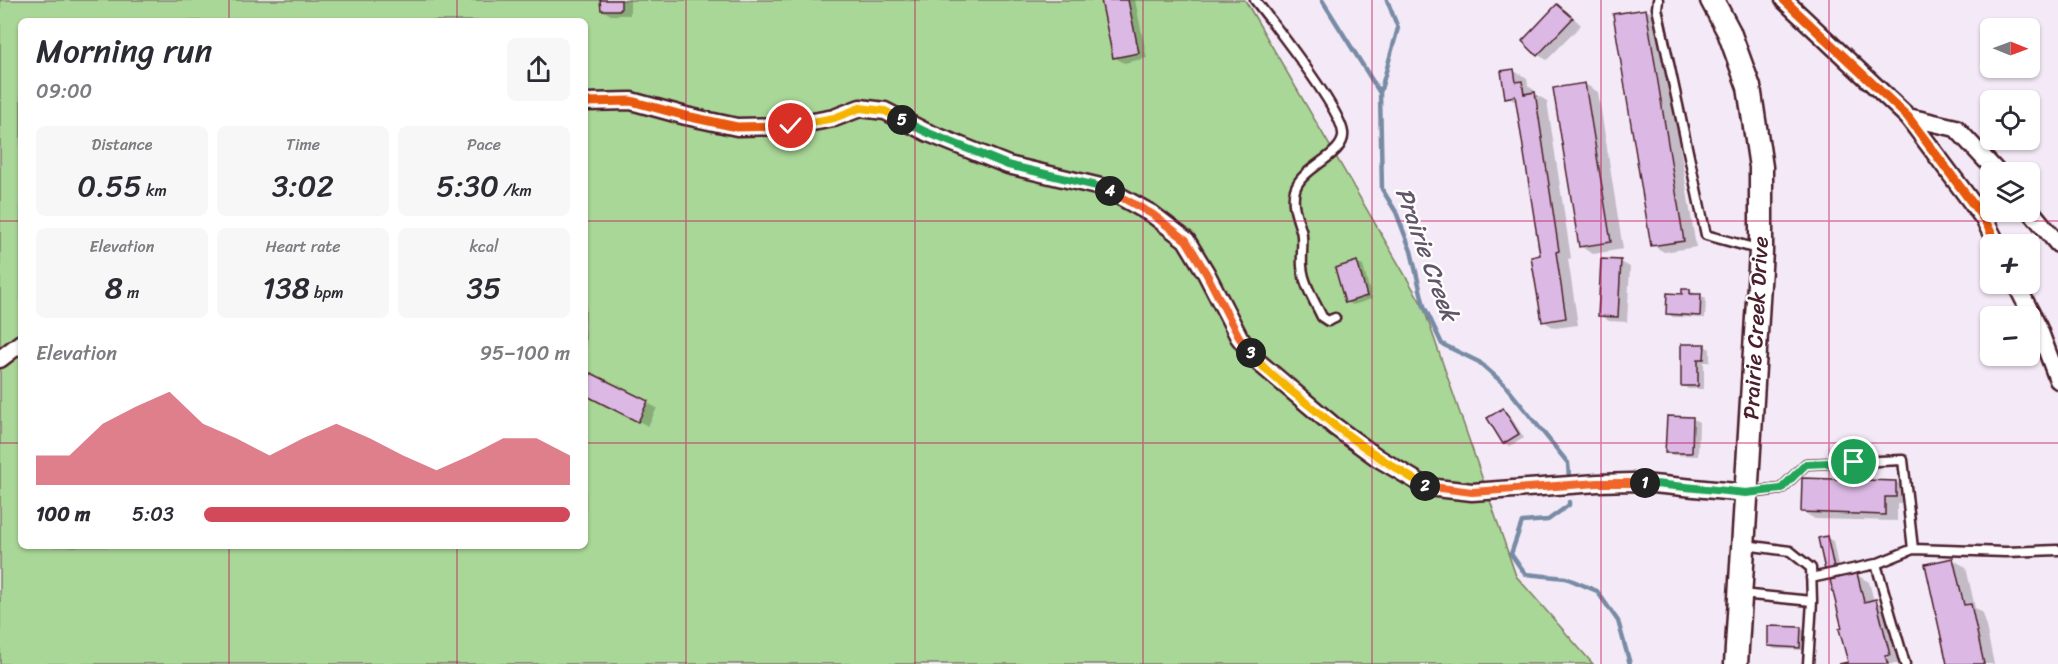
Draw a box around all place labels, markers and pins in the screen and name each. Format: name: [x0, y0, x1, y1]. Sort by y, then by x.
pin: [765, 100, 816, 151]
pin: 5: [887, 105, 917, 135]
pin: 4: [1095, 176, 1125, 206]
pin: 3: [1236, 338, 1266, 368]
pin: [1828, 436, 1879, 487]
pin: 1: [1630, 468, 1660, 498]
pin: 2: [1410, 471, 1440, 501]

